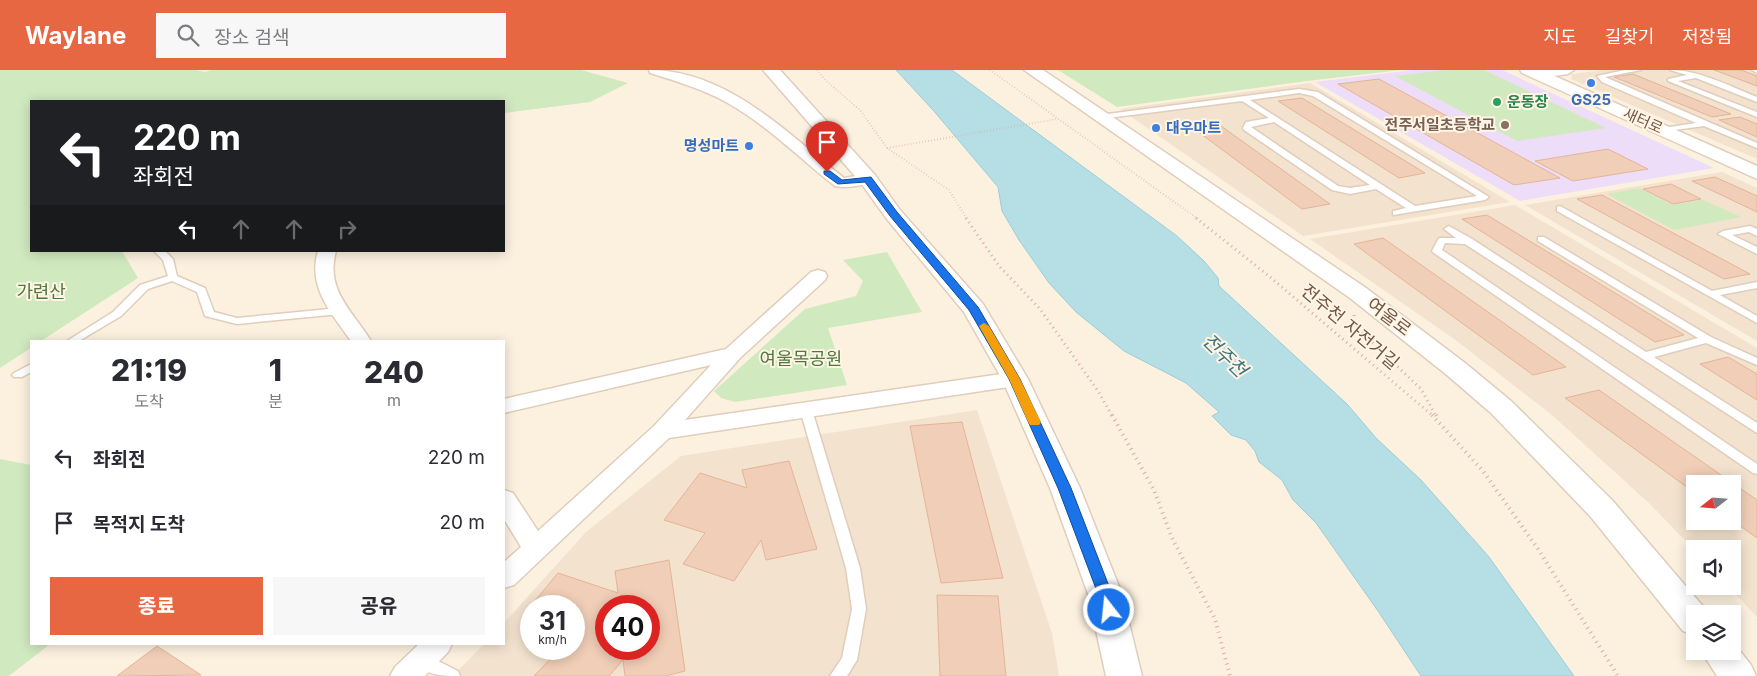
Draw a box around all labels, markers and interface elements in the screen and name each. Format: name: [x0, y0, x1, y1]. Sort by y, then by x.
search box: [156, 13, 506, 58]
text: Waylane: [25, 21, 126, 50]
icon: search: [174, 21, 202, 49]
text: 장소 검색: [214, 26, 290, 49]
text: 지도: [1544, 26, 1577, 47]
text: 길찾기: [1605, 26, 1654, 47]
text: 저장됨: [1682, 26, 1732, 47]
marker: GS25: [1585, 77, 1597, 89]
place label: GS25: [1571, 90, 1611, 109]
place label: 운동장: [1507, 92, 1549, 111]
marker: 운동장: [1491, 96, 1503, 108]
street label: 새터로: [1620, 103, 1666, 138]
place label: 전주서일초등학교: [1385, 115, 1495, 134]
text: 220 m: [133, 116, 241, 158]
place label: 대우마트: [1166, 118, 1221, 137]
marker: 전주서일초등학교: [1499, 119, 1511, 131]
icon: left: [50, 120, 115, 185]
pin: [806, 121, 848, 172]
marker: 대우마트: [1150, 122, 1162, 134]
icon: arrive: [813, 128, 841, 156]
place label: 명성마트: [684, 136, 739, 155]
marker: 명성마트: [743, 140, 755, 152]
text: 좌회전: [133, 163, 194, 189]
icon: left: [174, 215, 202, 243]
icon: ahead: [227, 215, 255, 243]
icon: ahead: [280, 215, 308, 243]
icon: right: [333, 215, 361, 243]
street label: 전주천 자전거길: [1297, 280, 1403, 374]
park label: 가련산: [16, 281, 66, 302]
street label: 여울로: [1363, 293, 1415, 340]
water label: 전주천: [1198, 329, 1253, 383]
park label: 여울목공원: [760, 348, 842, 369]
text: 21:19: [111, 352, 187, 388]
text: 1: [269, 352, 282, 388]
text: 240: [364, 354, 424, 390]
text: m: [387, 390, 401, 410]
text: 도착: [134, 391, 164, 411]
text: 분: [268, 391, 283, 411]
icon: left: [50, 444, 78, 472]
text: 220 m: [428, 446, 485, 469]
text: 좌회전: [93, 448, 145, 471]
north arrow: [1686, 475, 1741, 530]
map controls: [1686, 475, 1741, 660]
icon: arrive: [50, 509, 78, 537]
text: 20 m: [439, 511, 485, 534]
text: 목적지 도착: [93, 513, 185, 536]
button: sound: [1686, 540, 1741, 595]
button: 종료: [50, 577, 263, 635]
button: 공유: [273, 577, 485, 635]
position arrow: [1082, 583, 1134, 635]
speed limit sign: 40: [595, 595, 660, 660]
button: layers: [1686, 605, 1741, 660]
text: 31: [539, 606, 566, 636]
text: km/h: [538, 632, 567, 647]

